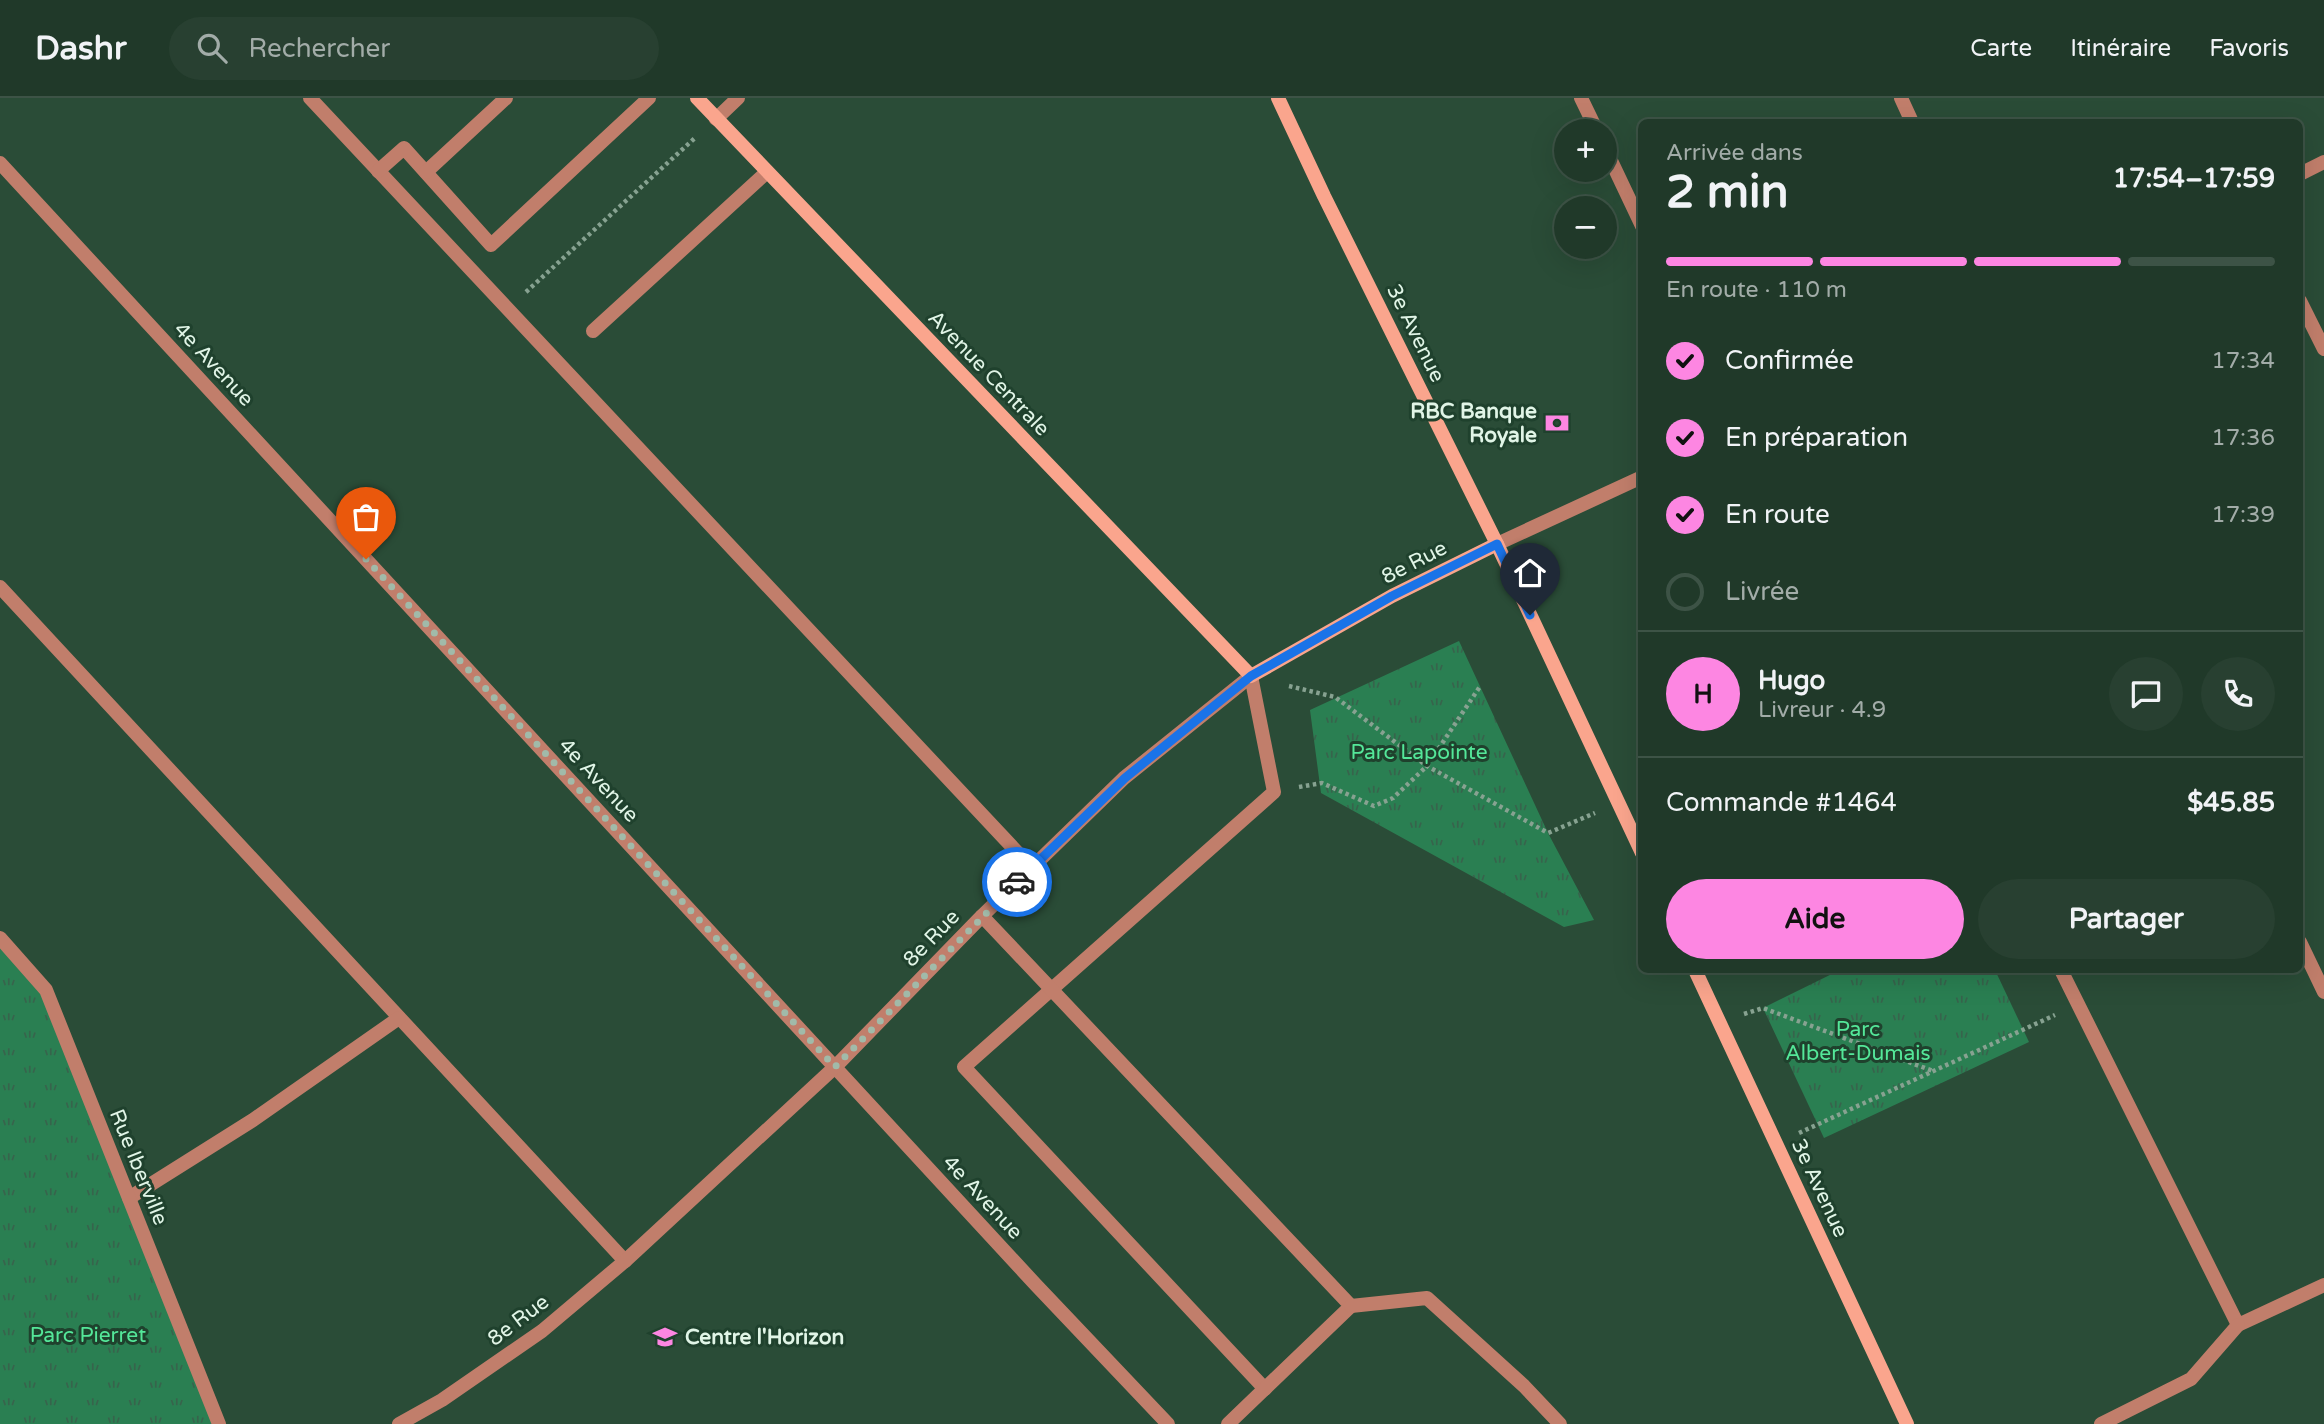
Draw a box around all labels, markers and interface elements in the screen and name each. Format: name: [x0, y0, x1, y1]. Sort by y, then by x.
search box: [169, 17, 659, 80]
text: Dashr: [35, 29, 127, 68]
icon: search: [193, 29, 231, 67]
text: Rechercher: [249, 33, 390, 64]
text: Carte: [1970, 34, 2032, 63]
text: Itinéraire: [2070, 34, 2171, 63]
text: Favoris: [2209, 34, 2289, 63]
map controls: [1554, 119, 1617, 259]
button: +: [1554, 119, 1617, 182]
text: Arrivée dans: [1666, 139, 1803, 167]
text: 17:54–17:59: [2113, 163, 2275, 194]
text: 2 min: [1666, 165, 1789, 220]
button: −: [1554, 196, 1617, 259]
text: En route · 110 m: [1666, 276, 1847, 304]
street label: 3e Avenue: [1381, 280, 1450, 386]
street label: Avenue Centrale: [923, 306, 1055, 441]
street label: 4e Avenue: [168, 317, 259, 412]
icon: check: [1666, 342, 1704, 380]
text: Confirmée: [1725, 345, 1854, 376]
text: 17:34: [2211, 347, 2275, 375]
place label: RBC Banque Royale: [1410, 399, 1537, 448]
bank icon: RBC Banque Royale: [1543, 409, 1571, 437]
icon: check: [1666, 419, 1704, 457]
text: En préparation: [1725, 422, 1908, 453]
text: 17:36: [2211, 424, 2275, 452]
pin: [336, 487, 396, 559]
icon: check: [1666, 496, 1704, 534]
icon: bag: [347, 498, 385, 536]
text: En route: [1725, 499, 1830, 530]
text: 17:39: [2211, 501, 2275, 529]
street label: 8e Rue: [1377, 535, 1451, 590]
pin: [1500, 543, 1560, 615]
icon: home: [1511, 554, 1549, 592]
text: Livrée: [1725, 576, 1799, 607]
button: chat: [2109, 657, 2183, 731]
button: phone: [2201, 657, 2275, 731]
text: Hugo: [1758, 665, 1825, 696]
text: H: [1693, 679, 1713, 710]
text: Livreur · 4.9: [1758, 696, 1886, 724]
street label: 4e Avenue: [553, 733, 644, 828]
park label: Parc Lapointe: [1350, 740, 1488, 765]
text: Commande #1464: [1666, 787, 1897, 818]
text: $45.85: [2187, 787, 2275, 818]
courier: [982, 847, 1052, 917]
icon: car: [998, 863, 1036, 901]
button: Aide: [1666, 879, 1964, 959]
button: Partager: [1978, 879, 2275, 959]
street label: 8e Rue: [898, 904, 965, 972]
park label: Parc Albert-Dumais: [1785, 1017, 1931, 1066]
street label: Rue Iberville: [104, 1106, 173, 1229]
street label: 3e Avenue: [1786, 1135, 1853, 1241]
street label: 4e Avenue: [937, 1150, 1028, 1245]
street label: 8e Rue: [483, 1289, 554, 1351]
park label: Parc Pierret: [30, 1323, 146, 1348]
school or university icon: Centre l'Horizon: [651, 1323, 679, 1351]
place label: Centre l'Horizon: [685, 1325, 844, 1350]

